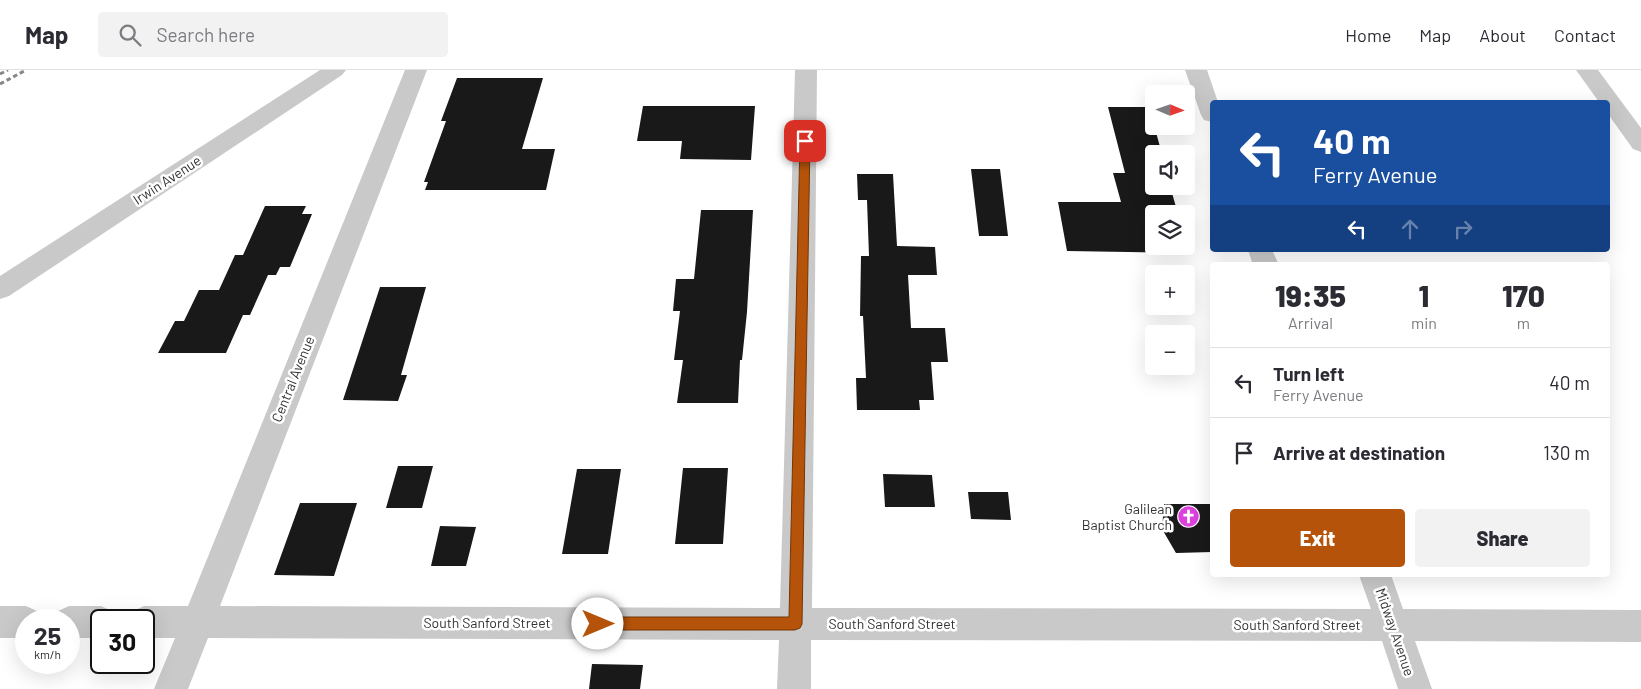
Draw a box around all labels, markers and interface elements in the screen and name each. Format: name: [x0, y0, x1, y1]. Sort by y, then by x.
search box: [98, 12, 448, 57]
text: Map: [25, 20, 68, 49]
icon: search: [116, 21, 144, 49]
text: Search here: [156, 23, 255, 46]
text: Home: [1345, 24, 1391, 46]
text: Map: [1419, 24, 1451, 46]
text: About: [1479, 24, 1526, 46]
text: Contact: [1554, 24, 1616, 46]
north arrow: [1145, 85, 1195, 135]
map controls: [1145, 85, 1195, 375]
text: 40 m: [1313, 119, 1390, 161]
pin: [784, 120, 826, 162]
icon: left: [1230, 120, 1295, 185]
icon: arrive: [791, 127, 819, 155]
button: sound: [1145, 145, 1195, 195]
street label: Irwin Avenue: [130, 151, 204, 208]
text: Ferry Avenue: [1313, 161, 1437, 187]
button: layers: [1145, 205, 1195, 255]
icon: left: [1343, 215, 1371, 243]
icon: ahead: [1396, 215, 1424, 243]
icon: right: [1449, 215, 1477, 243]
button: +: [1145, 265, 1195, 315]
text: 19:35: [1275, 277, 1346, 313]
text: 1: [1419, 277, 1429, 313]
text: 170: [1502, 277, 1545, 313]
text: Arrival: [1288, 313, 1333, 332]
text: min: [1411, 313, 1437, 332]
text: m: [1517, 313, 1530, 332]
button: −: [1145, 325, 1195, 375]
street label: Central Avenue: [268, 333, 318, 424]
text: Turn left: [1273, 362, 1344, 385]
icon: left: [1230, 369, 1258, 397]
text: 40 m: [1549, 371, 1590, 394]
text: Ferry Avenue: [1273, 385, 1364, 404]
icon: arrive: [1230, 439, 1258, 467]
text: Arrive at destination: [1273, 441, 1445, 464]
text: 130 m: [1543, 441, 1590, 464]
place label: Galilean Baptist Church: [1082, 500, 1172, 533]
church icon: Galilean Baptist Church: [1176, 505, 1200, 529]
button: Exit: [1230, 509, 1405, 567]
button: Share: [1415, 509, 1590, 567]
street label: Midway Avenue: [1372, 586, 1418, 678]
position arrow: [571, 597, 623, 649]
speed limit sign: 30: [90, 609, 155, 674]
street label: South Sanford Street: [423, 614, 551, 631]
street label: South Sanford Street: [828, 615, 956, 632]
street label: South Sanford Street: [1233, 616, 1361, 633]
text: 25: [34, 620, 61, 650]
text: km/h: [34, 647, 61, 661]

